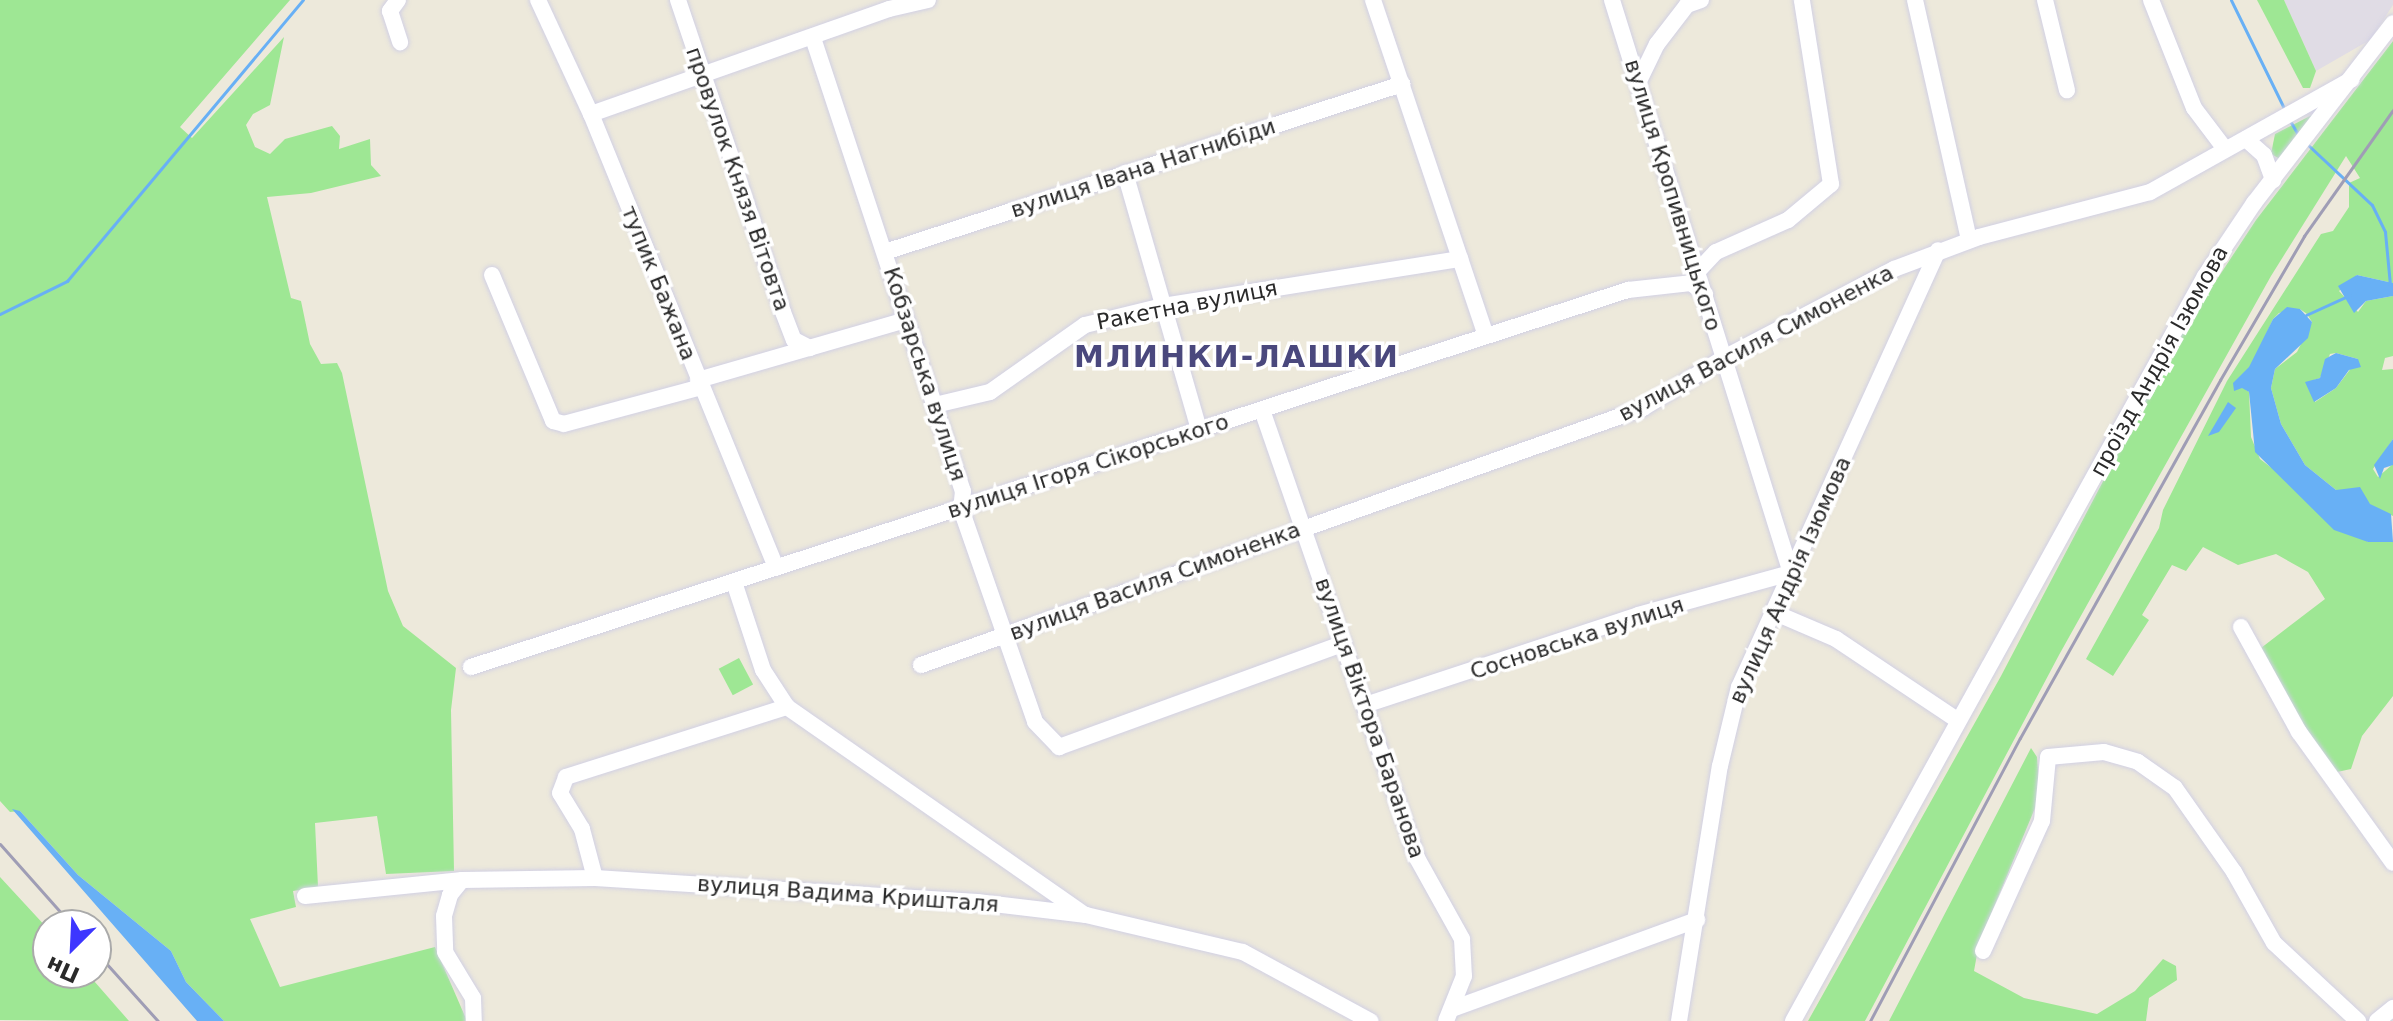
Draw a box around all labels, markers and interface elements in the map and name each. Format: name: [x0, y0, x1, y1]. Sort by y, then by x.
street label: провулок Князя Вітовта: [680, 44, 796, 314]
street label: вулиця Кропивницького: [1619, 56, 1727, 334]
street label: вулиця Івана Нагнибіди: [1007, 113, 1279, 223]
street label: тупик Бажана: [616, 202, 702, 364]
street label: проїзд Андрія Ізюмова: [2084, 241, 2234, 481]
street label: вулиця Василя Симоненка: [1614, 259, 1898, 427]
street label: Кобзарська вулиця: [878, 264, 972, 484]
street label: Ракетна вулиця: [1094, 275, 1280, 335]
district label: МЛИНКИ-ЛАШКИ: [1074, 339, 1400, 375]
street label: вулиця Ігоря Сікорського: [944, 408, 1232, 524]
street label: вулиця Андрія Ізюмова: [1723, 452, 1857, 708]
street label: вулиця Василя Симоненка: [1006, 516, 1304, 646]
street label: вулиця Віктора Баранова: [1309, 574, 1431, 862]
street label: Сосновська вулиця: [1467, 591, 1687, 685]
street label: вулиця Вадима Кришталя: [696, 870, 1000, 918]
north arrow: [32, 909, 112, 989]
text: Пн: [42, 951, 83, 988]

